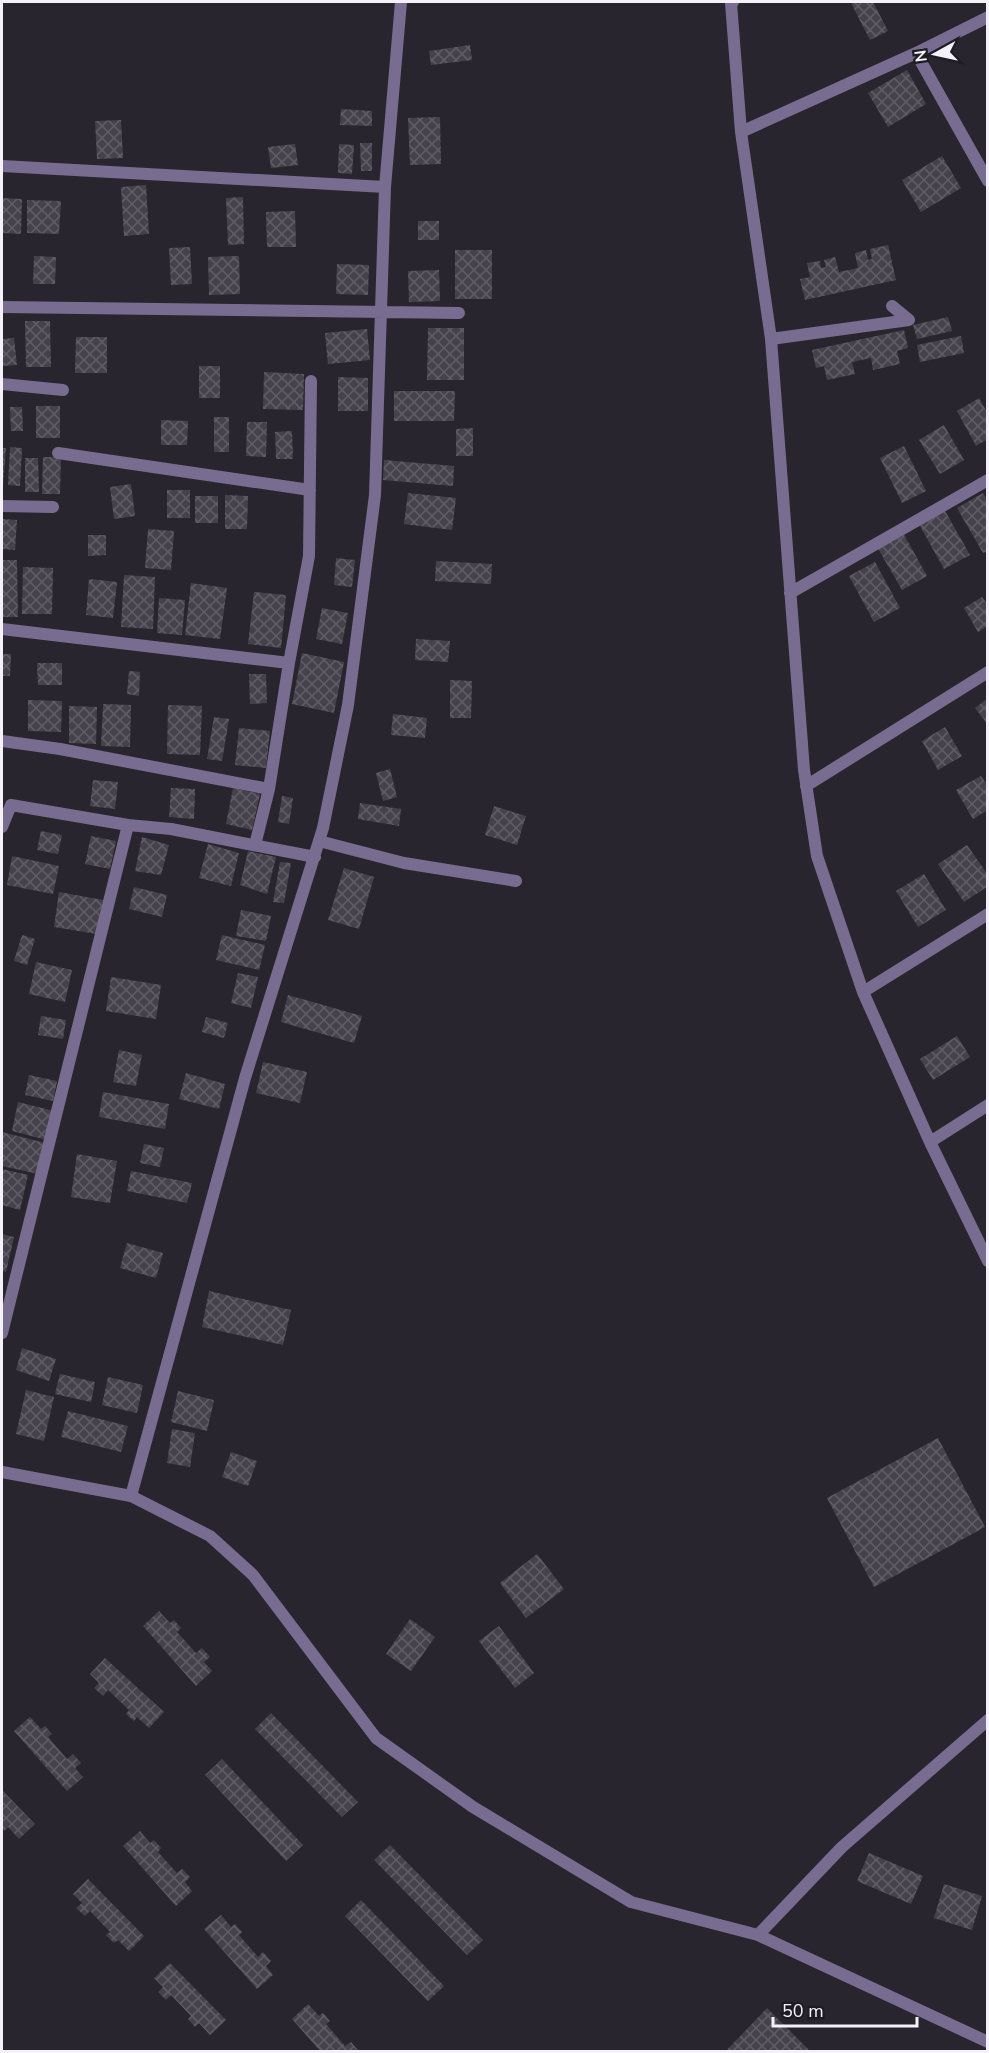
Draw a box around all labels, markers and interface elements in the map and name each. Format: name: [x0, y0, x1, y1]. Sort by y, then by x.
north arrow: [905, 24, 965, 84]
text: N: [909, 48, 933, 63]
scale bar: [773, 1990, 917, 2028]
text: 50 m: [782, 1999, 824, 2023]

